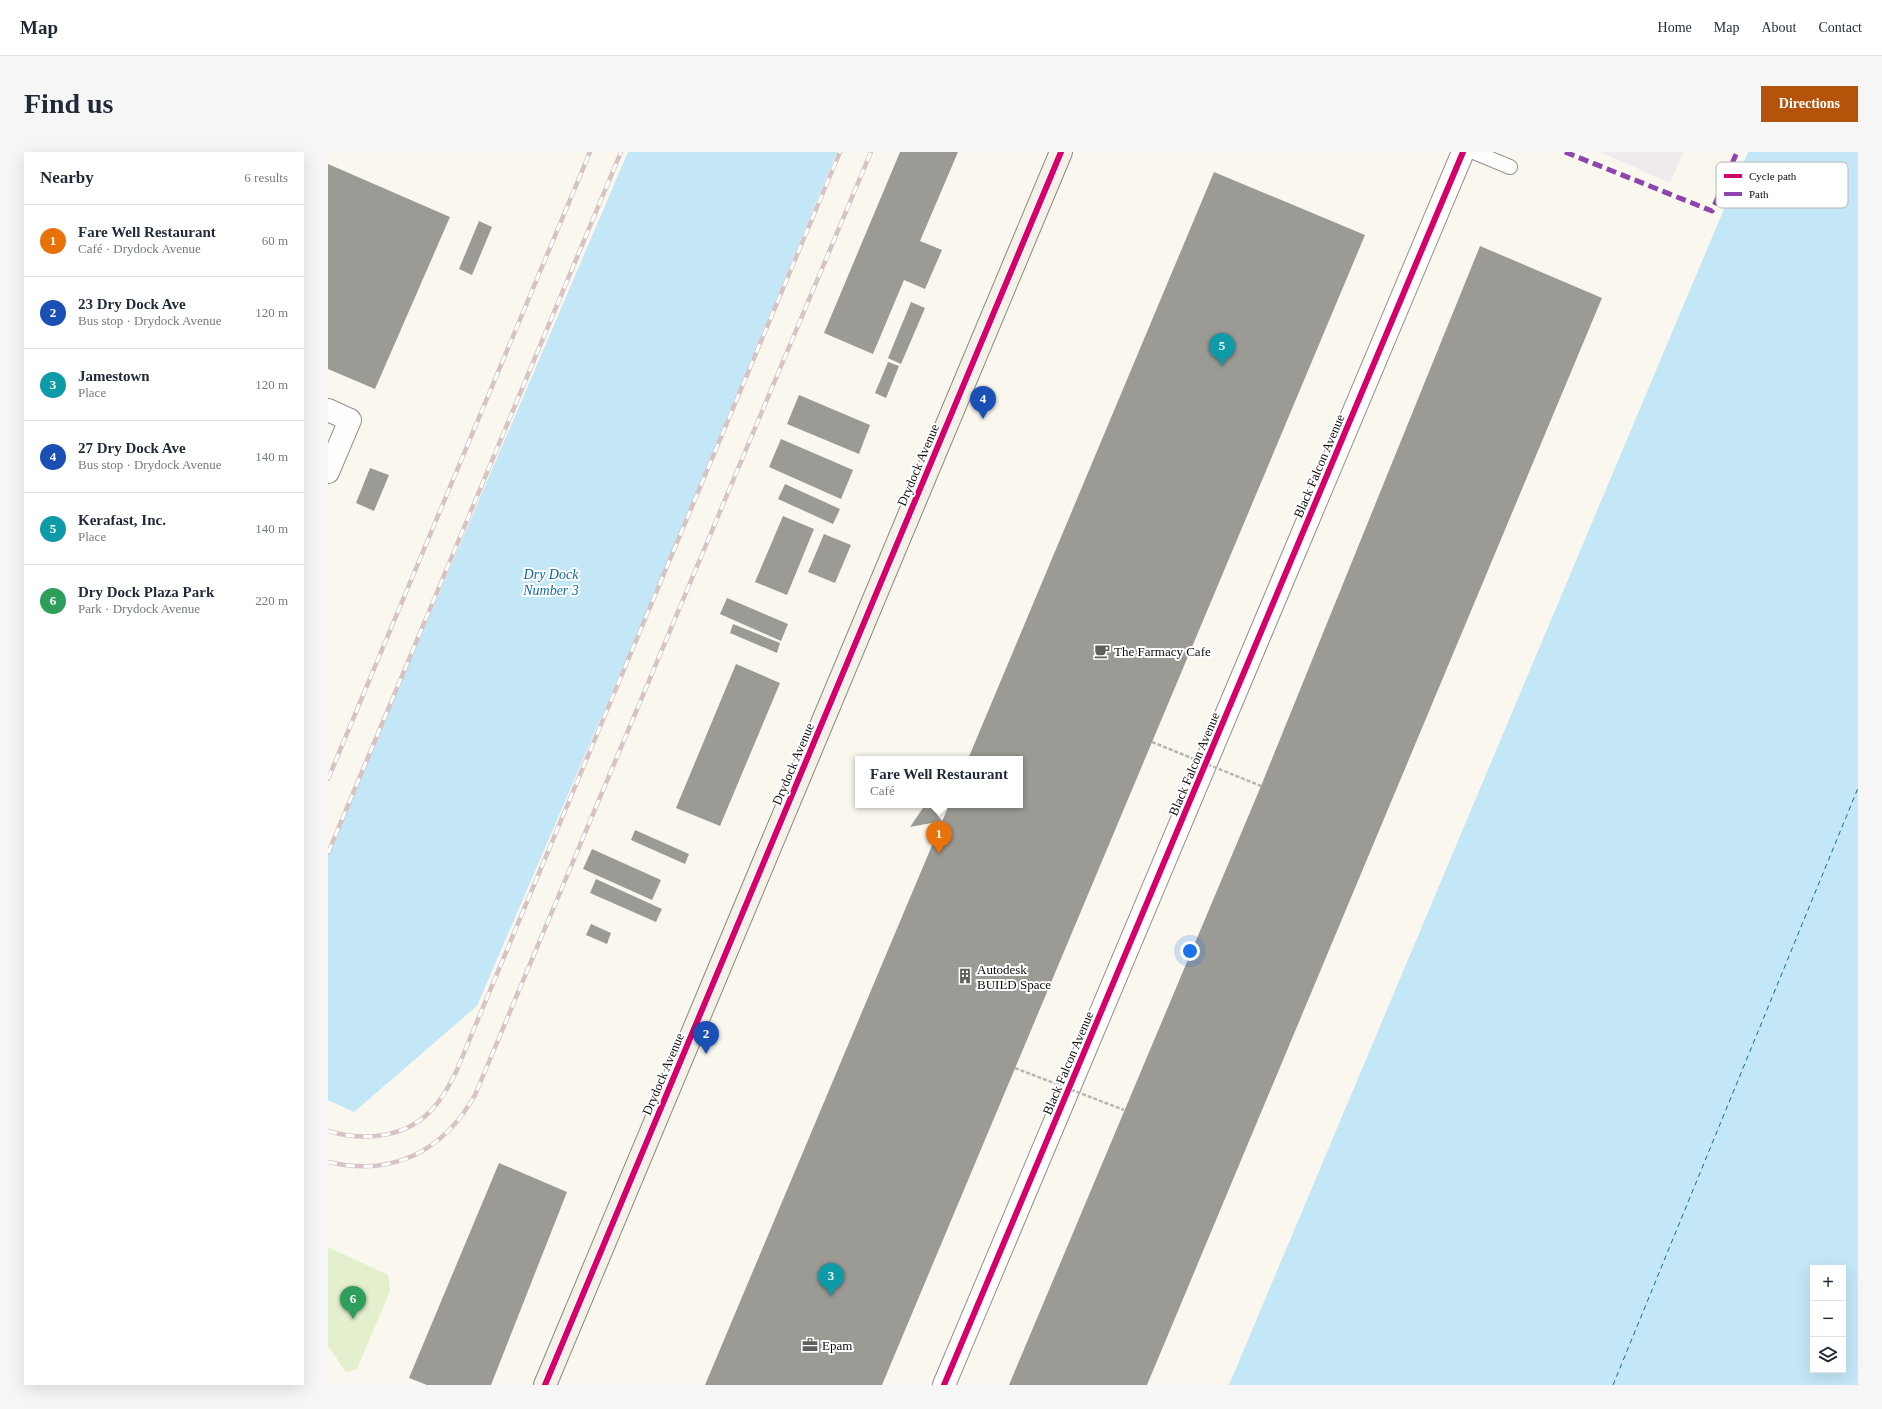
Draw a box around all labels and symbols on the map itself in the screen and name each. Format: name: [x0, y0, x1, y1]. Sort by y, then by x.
legend: [1716, 162, 1848, 208]
text: Cycle path: [1749, 170, 1797, 182]
text: Path: [1749, 188, 1769, 200]
pin: 5: [1209, 333, 1235, 366]
pin: 4: [970, 386, 996, 419]
street label: Black Falcon Avenue: [1290, 412, 1348, 520]
street label: Drydock Avenue: [894, 422, 942, 508]
water label: Dry Dock Number 3: [522, 567, 579, 598]
cafe icon: The Farmacy Cafe: [1093, 642, 1111, 660]
place label: The Farmacy Cafe: [1114, 644, 1211, 659]
street label: Black Falcon Avenue: [1165, 710, 1223, 818]
street label: Drydock Avenue: [769, 721, 817, 807]
pin: 1: [926, 821, 952, 854]
your location: [1180, 941, 1200, 961]
place label: Autodesk BUILD Space: [977, 962, 1051, 992]
building icon: Autodesk BUILD Space: [956, 967, 974, 985]
street label: Black Falcon Avenue: [1039, 1009, 1097, 1117]
pin: 2: [693, 1021, 719, 1054]
street label: Drydock Avenue: [639, 1031, 687, 1117]
pin: 3: [818, 1263, 844, 1296]
pin: 6: [340, 1286, 366, 1319]
office icon: Epam: [801, 1336, 819, 1354]
place label: Epam: [822, 1338, 852, 1353]

